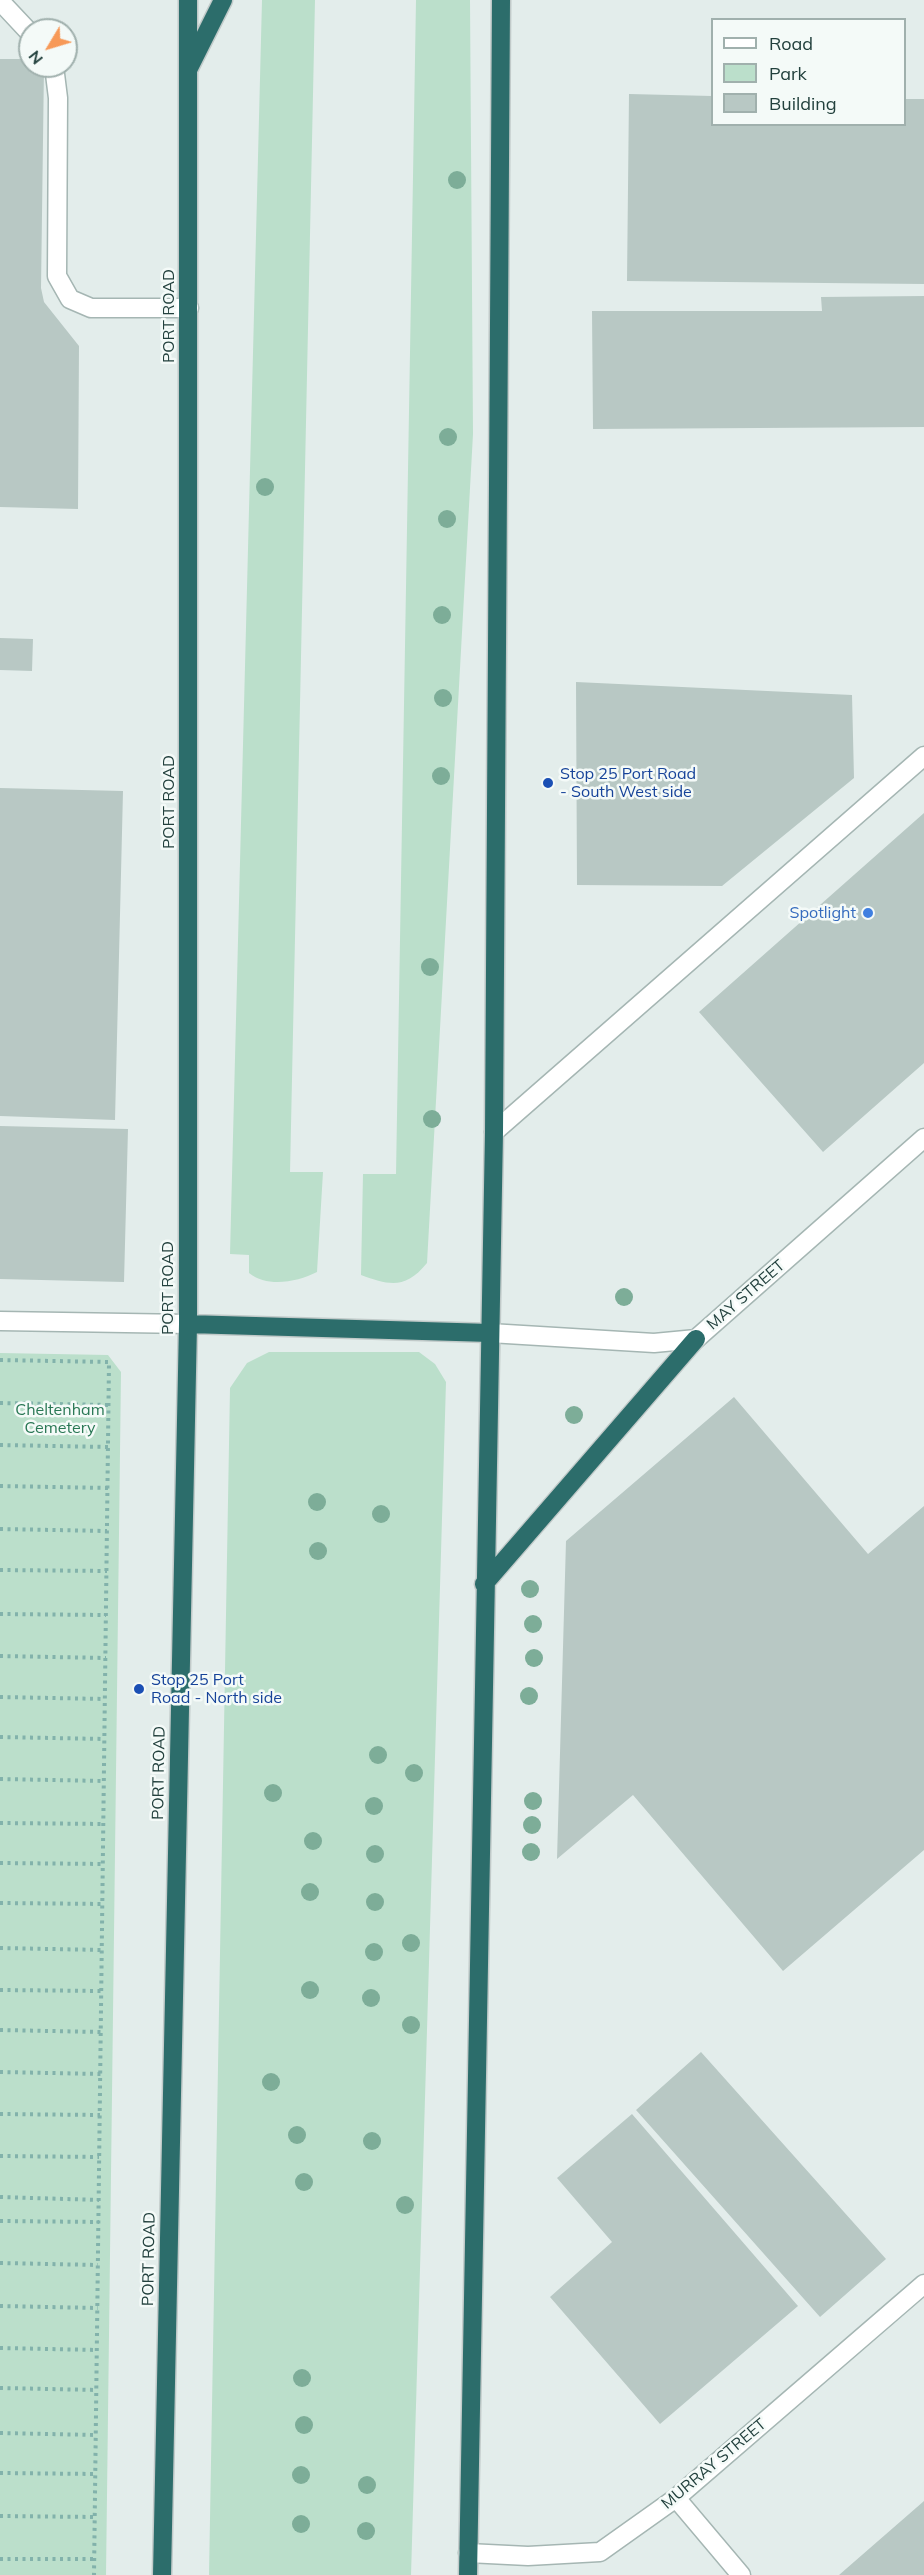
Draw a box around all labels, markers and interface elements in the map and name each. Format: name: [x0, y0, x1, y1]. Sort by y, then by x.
north arrow: [18, 18, 78, 78]
legend: [711, 18, 906, 126]
text: Road: [769, 32, 813, 55]
text: N: [24, 47, 47, 69]
text: Park: [769, 62, 807, 85]
text: Building: [769, 92, 837, 115]
street label: PORT ROAD: [159, 269, 179, 363]
street label: PORT ROAD: [159, 755, 179, 849]
place label: Stop 25 Port Road - South West side: [560, 764, 696, 802]
marker: Stop 25 Port Road - South West side: [541, 776, 555, 790]
place label: Spotlight: [790, 903, 856, 923]
marker: Spotlight: [861, 906, 875, 920]
street label: PORT ROAD: [158, 1241, 178, 1335]
street label: MAY STREET: [703, 1256, 789, 1334]
park label: Cheltenham Cemetery: [15, 1400, 105, 1438]
place label: Stop 25 Port Road - North side: [151, 1670, 282, 1708]
marker: Stop 25 Port Road - North side: [132, 1682, 146, 1696]
street label: PORT ROAD: [149, 1726, 169, 1820]
street label: PORT ROAD: [139, 2212, 159, 2306]
street label: MURRAY STREET: [658, 2415, 770, 2513]

